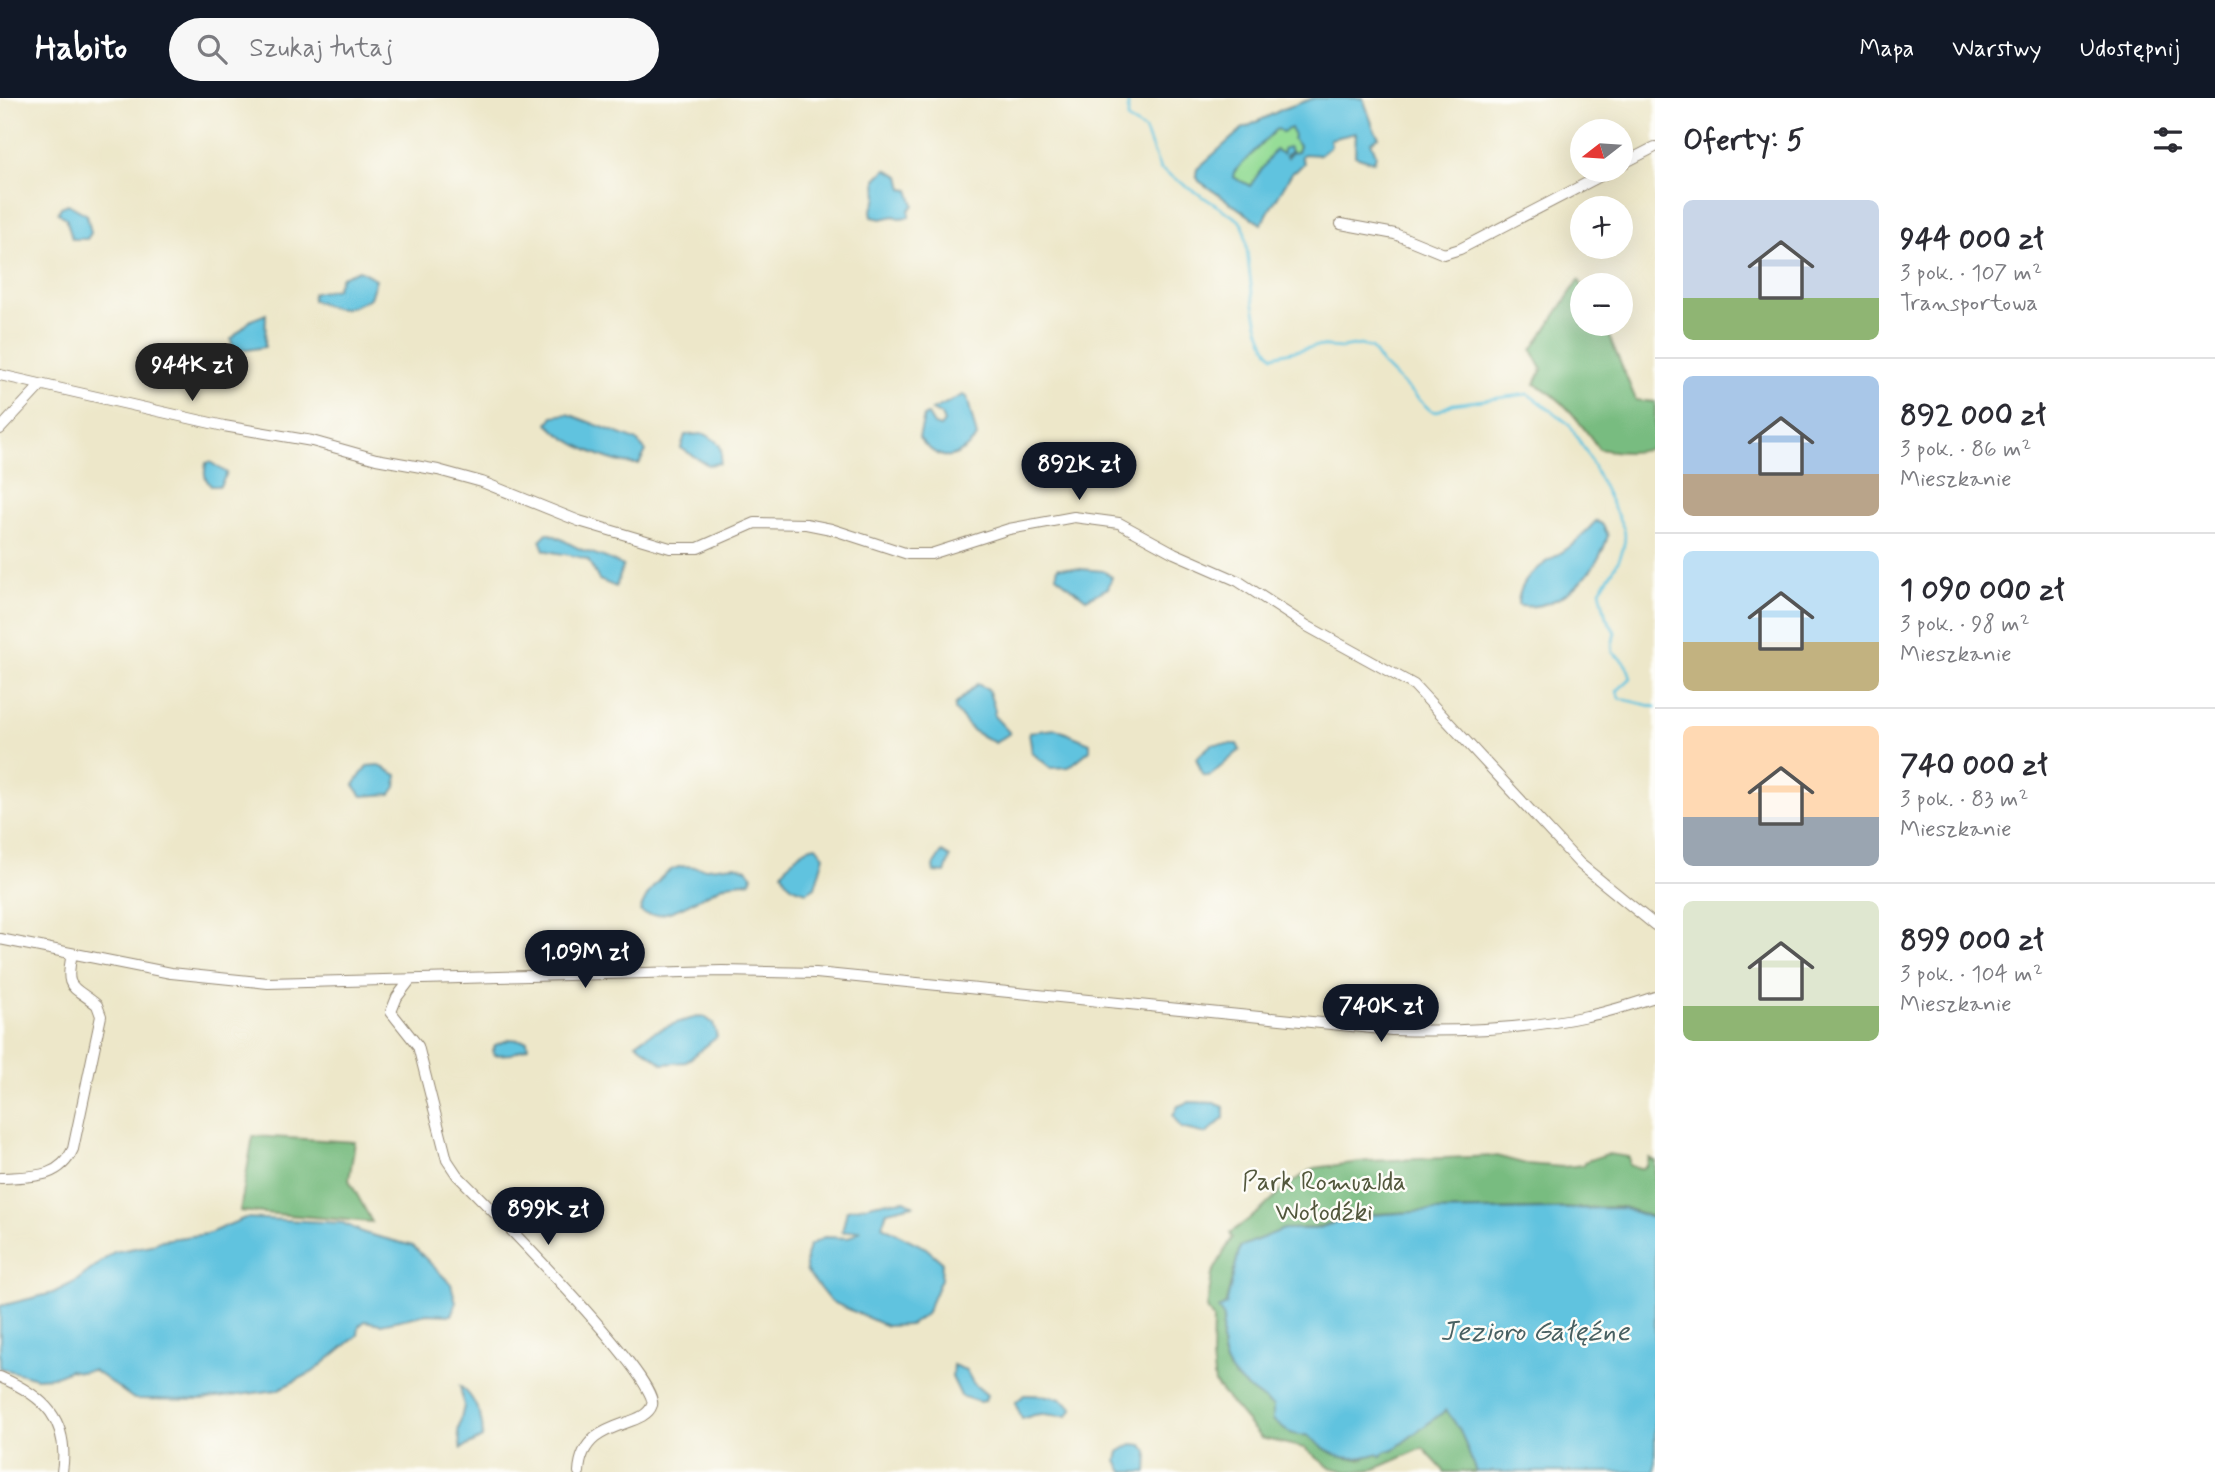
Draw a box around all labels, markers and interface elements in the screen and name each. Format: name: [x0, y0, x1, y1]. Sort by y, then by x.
search box: [169, 18, 659, 81]
text: Habito: [35, 27, 127, 71]
icon: search: [193, 30, 231, 68]
text: Szukaj tutaj: [249, 32, 393, 66]
text: Mapa: [1859, 34, 1914, 65]
text: Warstwy: [1952, 34, 2042, 65]
text: Udostępnij: [2080, 34, 2180, 65]
north arrow: [1570, 119, 1633, 182]
map controls: [1570, 119, 1633, 336]
text: Oferty: 5: [1683, 121, 1805, 160]
icon: filters: [2149, 121, 2187, 159]
button: +: [1570, 196, 1633, 259]
text: 944 000 zł: [1900, 220, 2044, 259]
icon: home: [1739, 228, 1823, 312]
text: 3 pok. · 107 m²: [1900, 259, 2042, 289]
button: −: [1570, 273, 1633, 336]
text: Transportowa: [1900, 289, 2038, 319]
pin: 944K zł: [127, 344, 257, 403]
text: 944K zł: [151, 351, 233, 381]
text: 892 000 zł: [1900, 396, 2046, 435]
icon: home: [1739, 404, 1823, 488]
text: 3 pok. · 86 m²: [1900, 435, 2032, 465]
pin: 892K zł: [1014, 442, 1144, 502]
text: 892K zł: [1037, 450, 1121, 480]
text: Mieszkanie: [1900, 465, 2012, 495]
text: 1 090 000 zł: [1900, 571, 2064, 610]
icon: home: [1739, 579, 1823, 663]
text: 3 pok. · 98 m²: [1900, 610, 2030, 640]
text: Mieszkanie: [1900, 640, 2012, 670]
text: 740 000 zł: [1900, 746, 2048, 785]
icon: home: [1739, 754, 1823, 838]
text: 3 pok. · 83 m²: [1900, 785, 2029, 815]
text: Mieszkanie: [1900, 815, 2012, 845]
text: 899 000 zł: [1900, 921, 2044, 960]
icon: home: [1739, 929, 1823, 1013]
pin: 1.09M zł: [513, 930, 657, 990]
text: 1.09M zł: [541, 938, 629, 968]
text: 3 pok. · 104 m²: [1900, 960, 2043, 990]
pin: 740K zł: [1316, 984, 1446, 1044]
text: Mieszkanie: [1900, 990, 2012, 1020]
text: 740K zł: [1339, 992, 1423, 1022]
park label: Park Romualda Wołodźki: [1242, 1166, 1406, 1230]
pin: 899K zł: [483, 1188, 613, 1247]
text: 899K zł: [507, 1195, 589, 1225]
water label: Jezioro Gałęźne: [1440, 1314, 1631, 1351]

